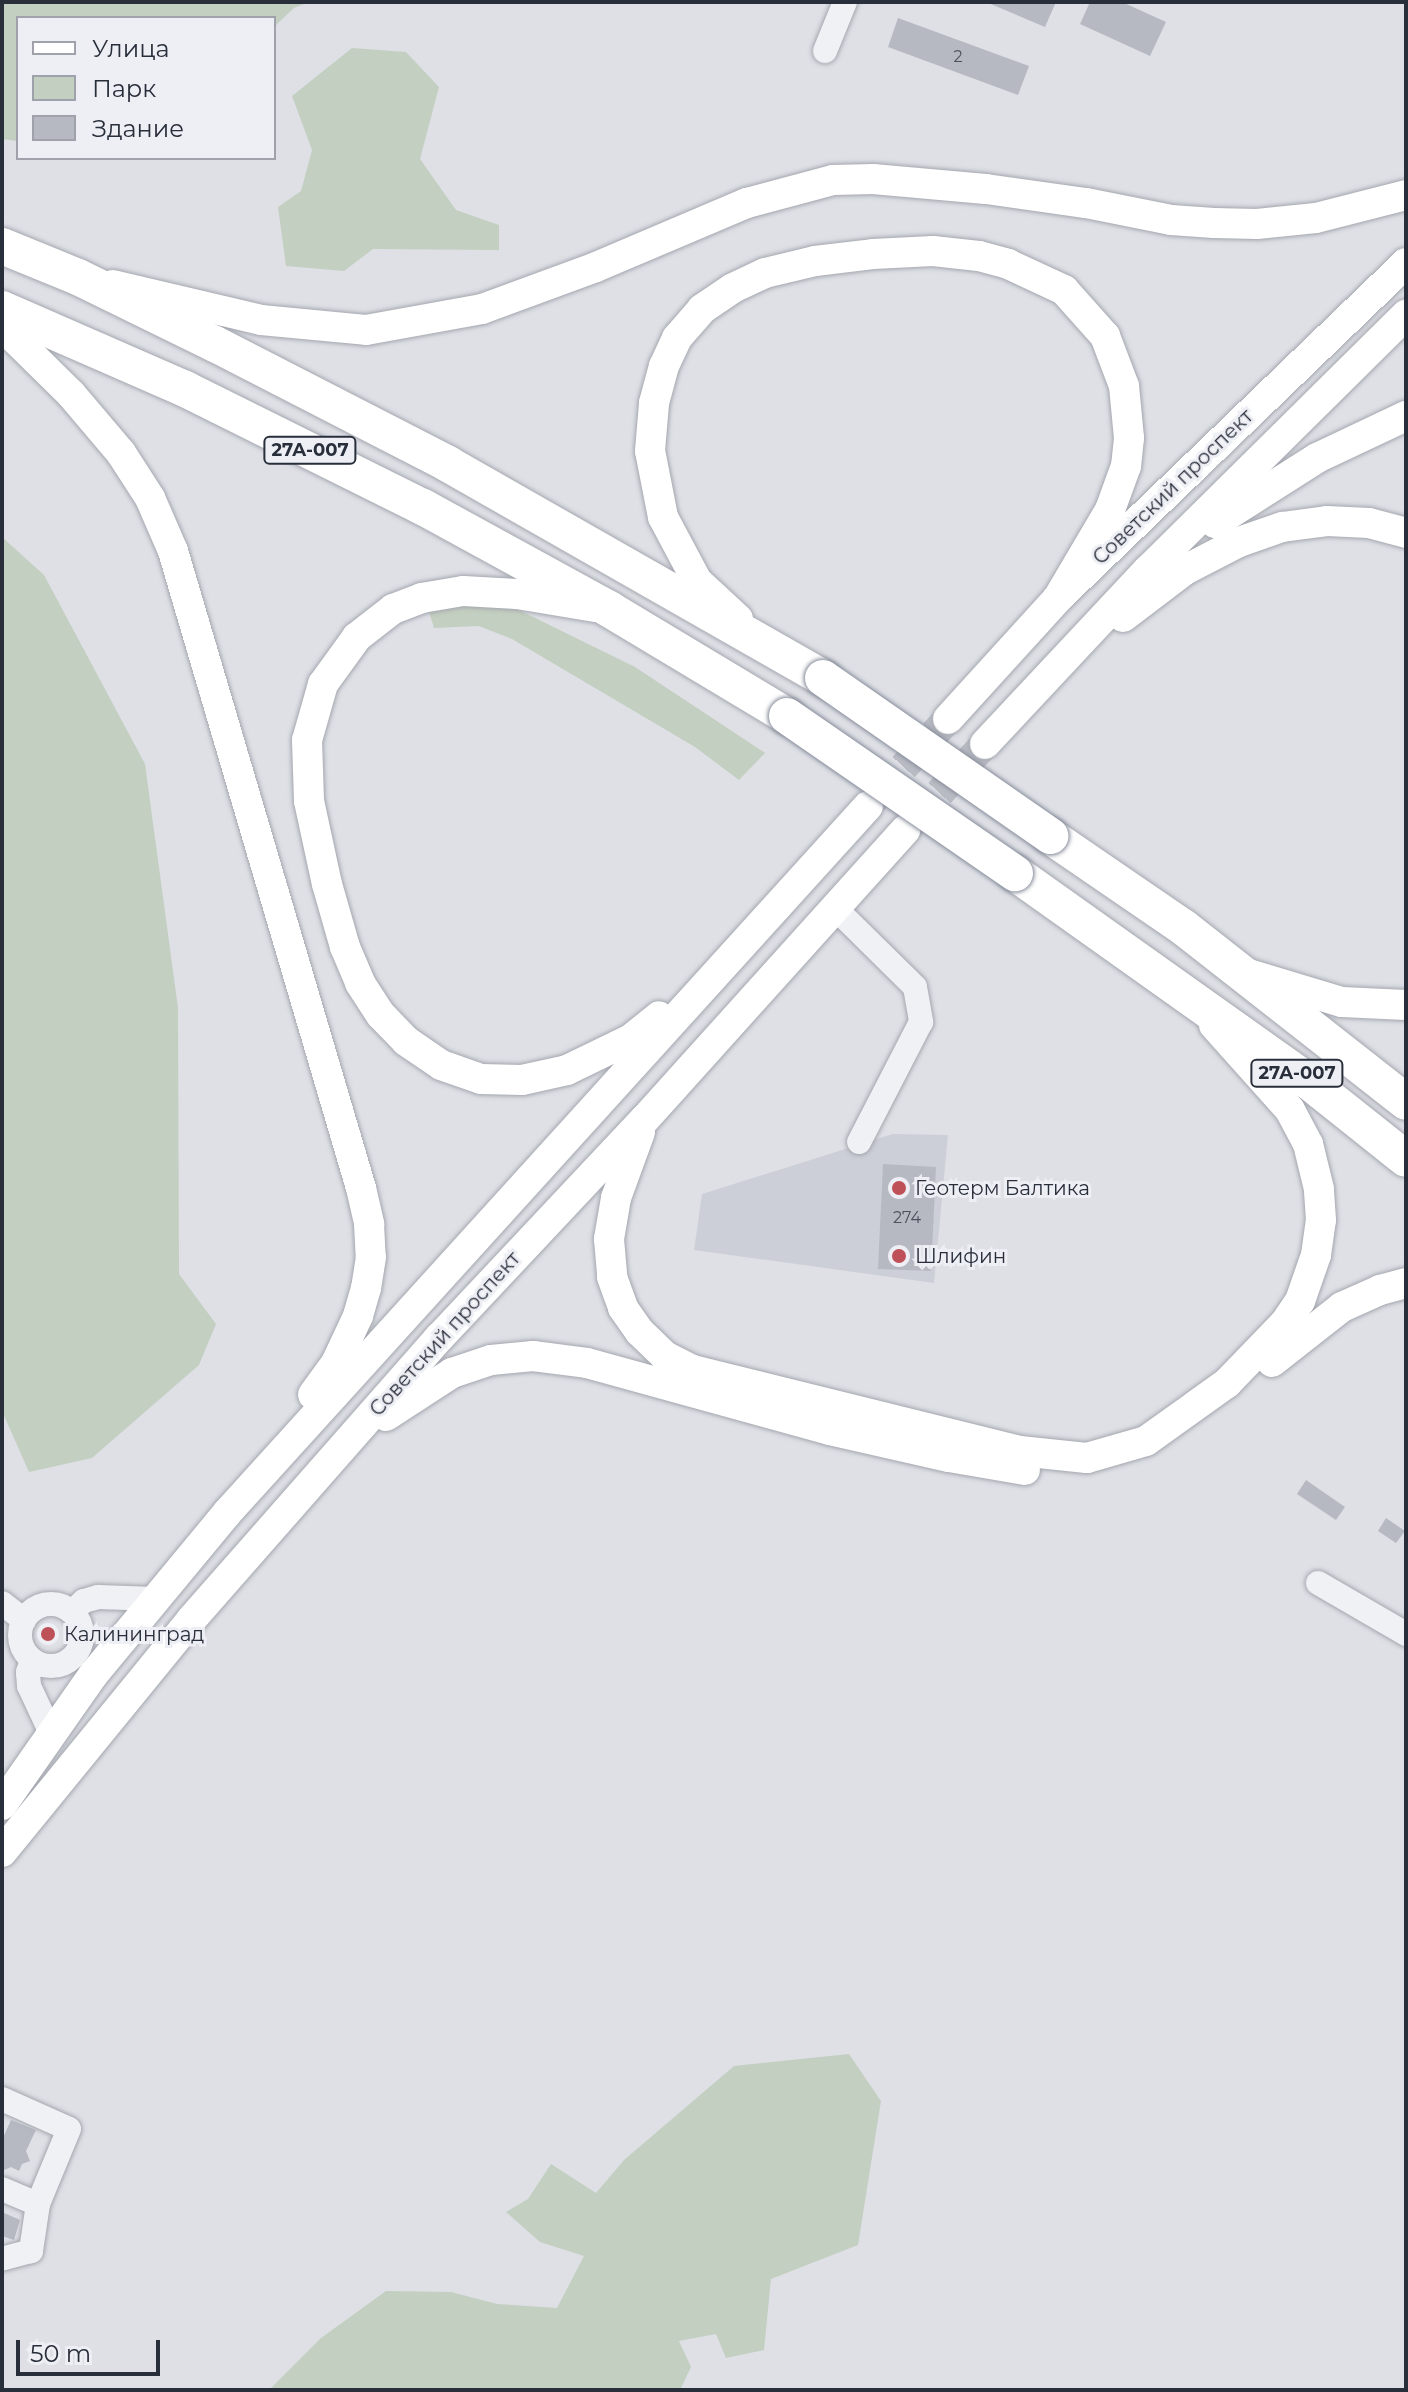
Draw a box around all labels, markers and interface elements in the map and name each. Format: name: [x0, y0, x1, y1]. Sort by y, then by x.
legend: [16, 16, 276, 160]
text: Улица: [92, 34, 170, 63]
house number: 2: [953, 47, 963, 67]
text: Парк: [92, 74, 156, 103]
text: Здание: [92, 114, 184, 143]
street label: Советский проспект: [1088, 404, 1258, 570]
road number: 27А-007: [262, 436, 358, 464]
road number: 27А-007: [1249, 1059, 1345, 1087]
place label: Геотерм Балтика: [915, 1176, 1090, 1200]
marker: Геотерм Балтика: [890, 1179, 908, 1197]
house number: 274: [893, 1208, 921, 1228]
place label: Шлифин: [915, 1244, 1006, 1268]
street label: Советский проспект: [365, 1247, 525, 1421]
marker: Шлифин: [890, 1247, 908, 1265]
place label: Калининград: [64, 1622, 204, 1646]
marker: Калининград: [39, 1625, 57, 1643]
scale bar: [20, 2324, 164, 2374]
text: 50 m: [30, 2339, 91, 2368]

